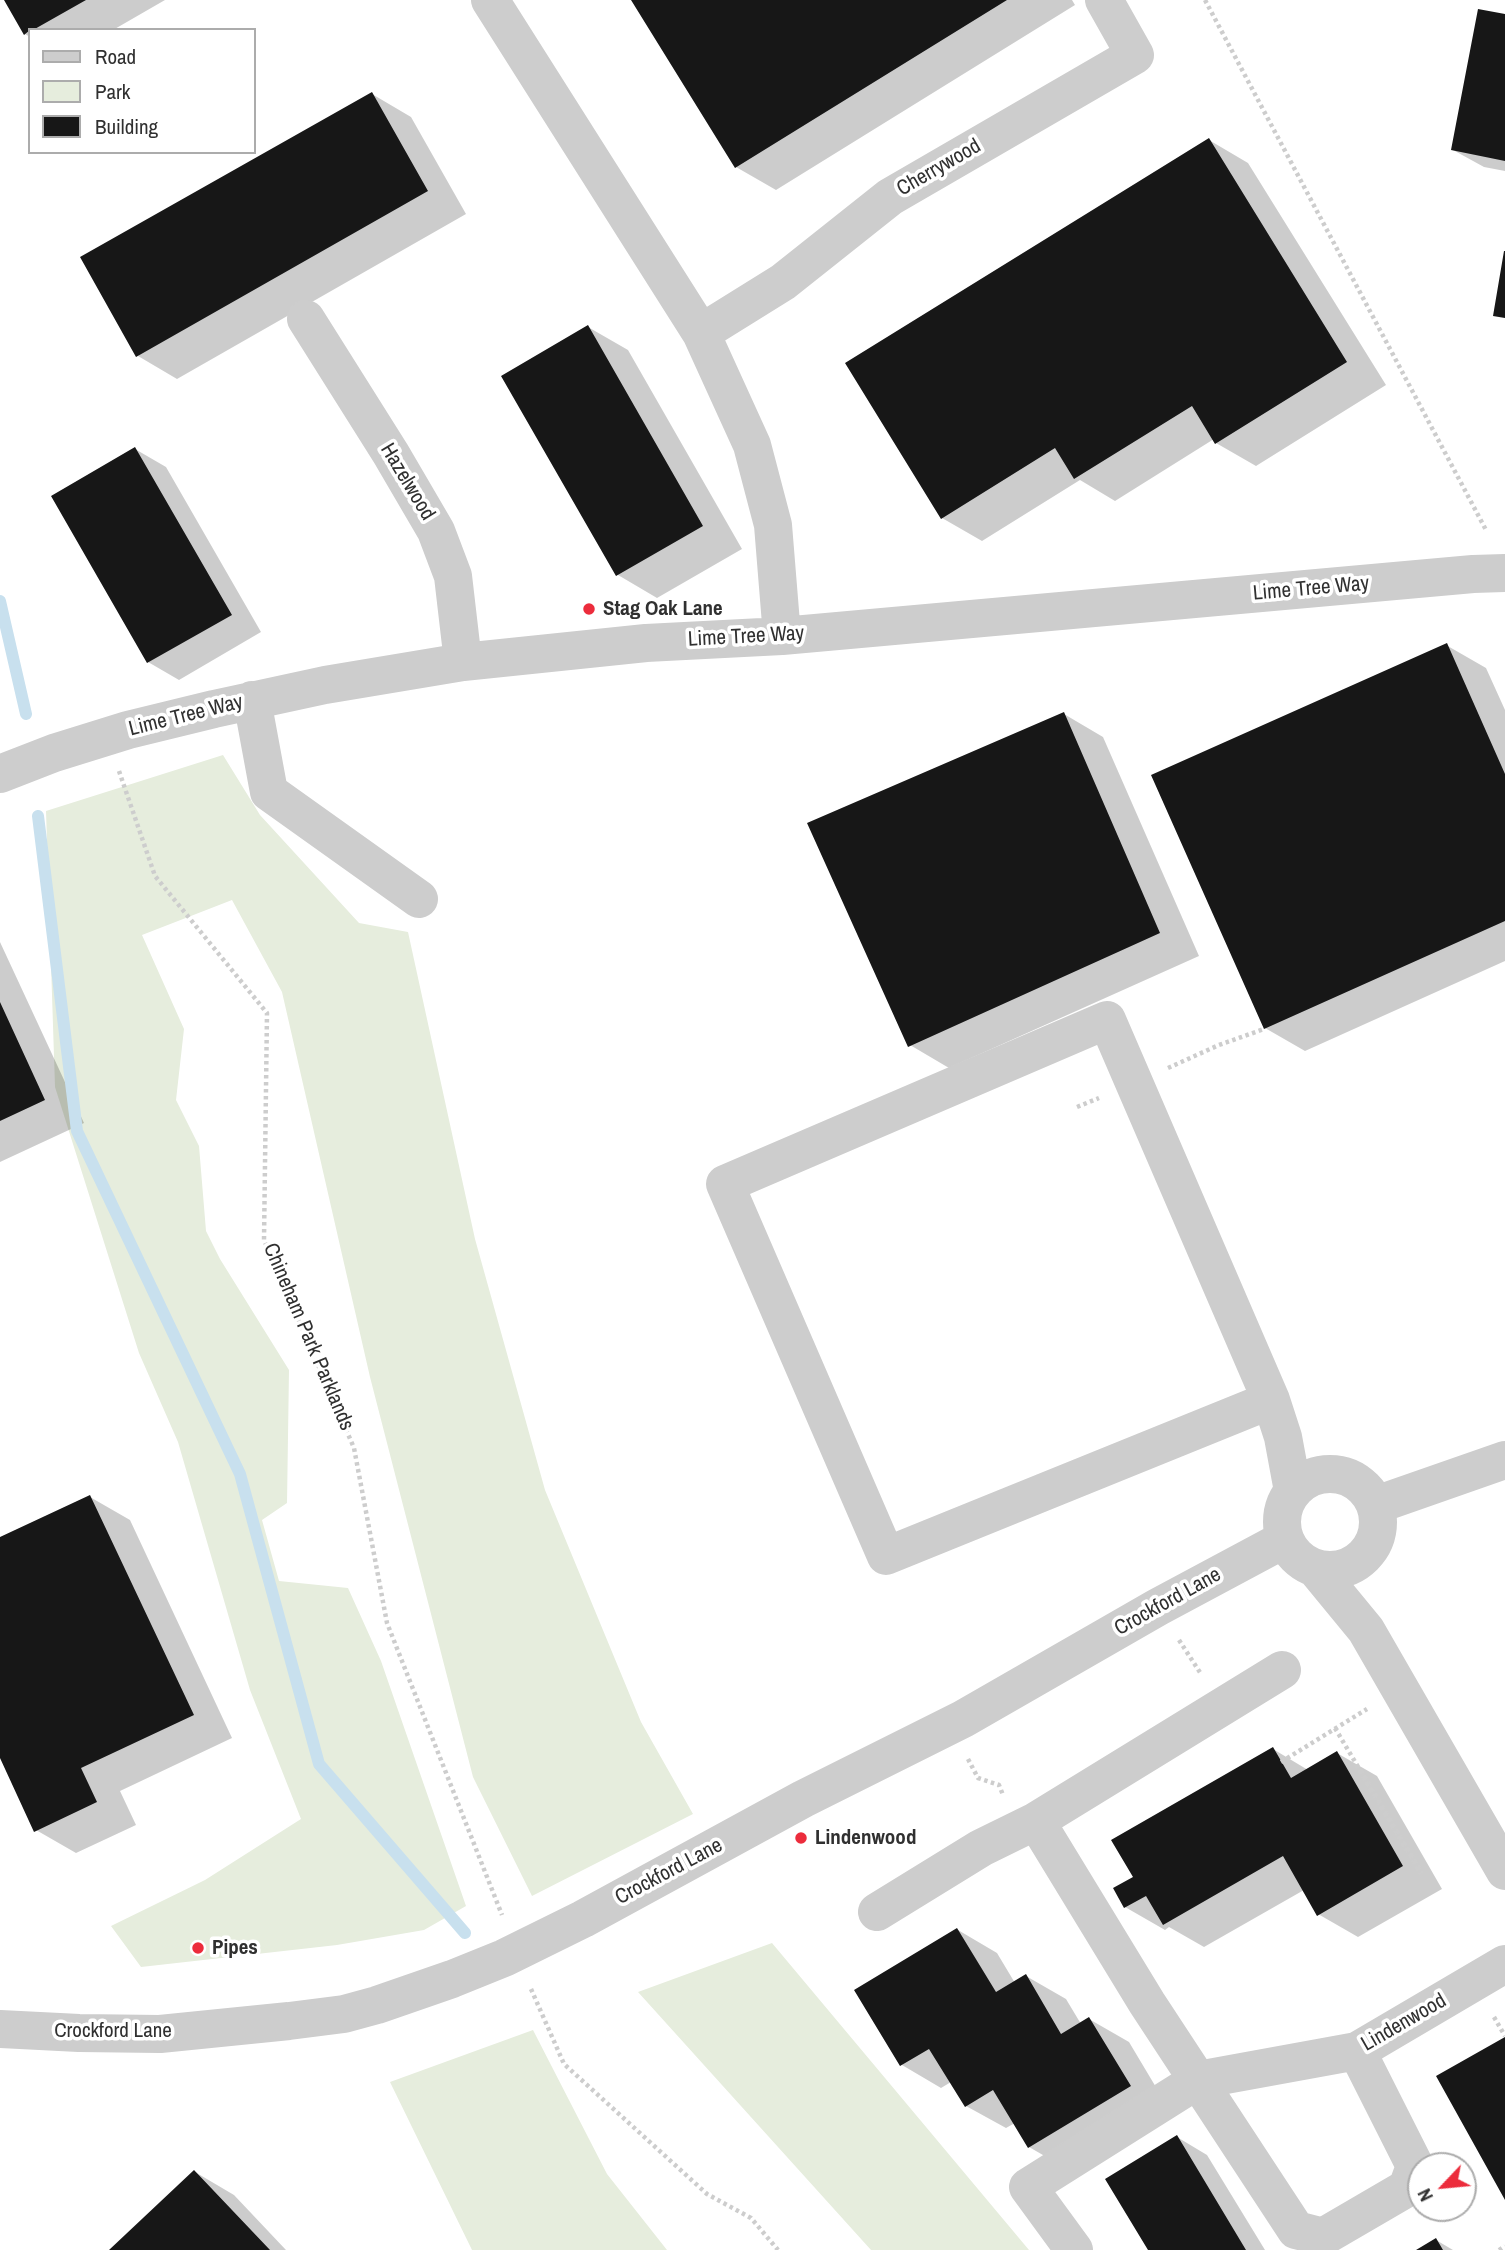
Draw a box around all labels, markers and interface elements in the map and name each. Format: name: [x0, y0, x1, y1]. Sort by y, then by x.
legend: [28, 28, 256, 154]
text: Road: [95, 42, 136, 71]
text: Park: [95, 77, 130, 106]
text: Building: [95, 112, 158, 141]
street label: Cherrywood: [893, 134, 985, 202]
street label: Hazelwood: [374, 439, 440, 525]
street label: Lime Tree Way: [1252, 571, 1370, 607]
place label: Stag Oak Lane: [603, 596, 723, 622]
marker: Stag Oak Lane: [581, 601, 597, 617]
street label: Lime Tree Way: [687, 621, 805, 653]
street label: Lime Tree Way: [126, 690, 246, 742]
street label: Chineham Park Parklands: [257, 1240, 359, 1434]
street label: Crockford Lane: [1110, 1562, 1226, 1642]
place label: Lindenwood: [815, 1825, 916, 1851]
marker: Lindenwood: [793, 1830, 809, 1846]
street label: Crockford Lane: [611, 1833, 727, 1911]
place label: Pipes: [212, 1935, 258, 1961]
marker: Pipes: [190, 1940, 206, 1956]
street label: Lindenwood: [1357, 1989, 1451, 2057]
street label: Crockford Lane: [54, 2018, 172, 2044]
north arrow: [1407, 2152, 1477, 2222]
text: N: [1411, 2185, 1439, 2206]

